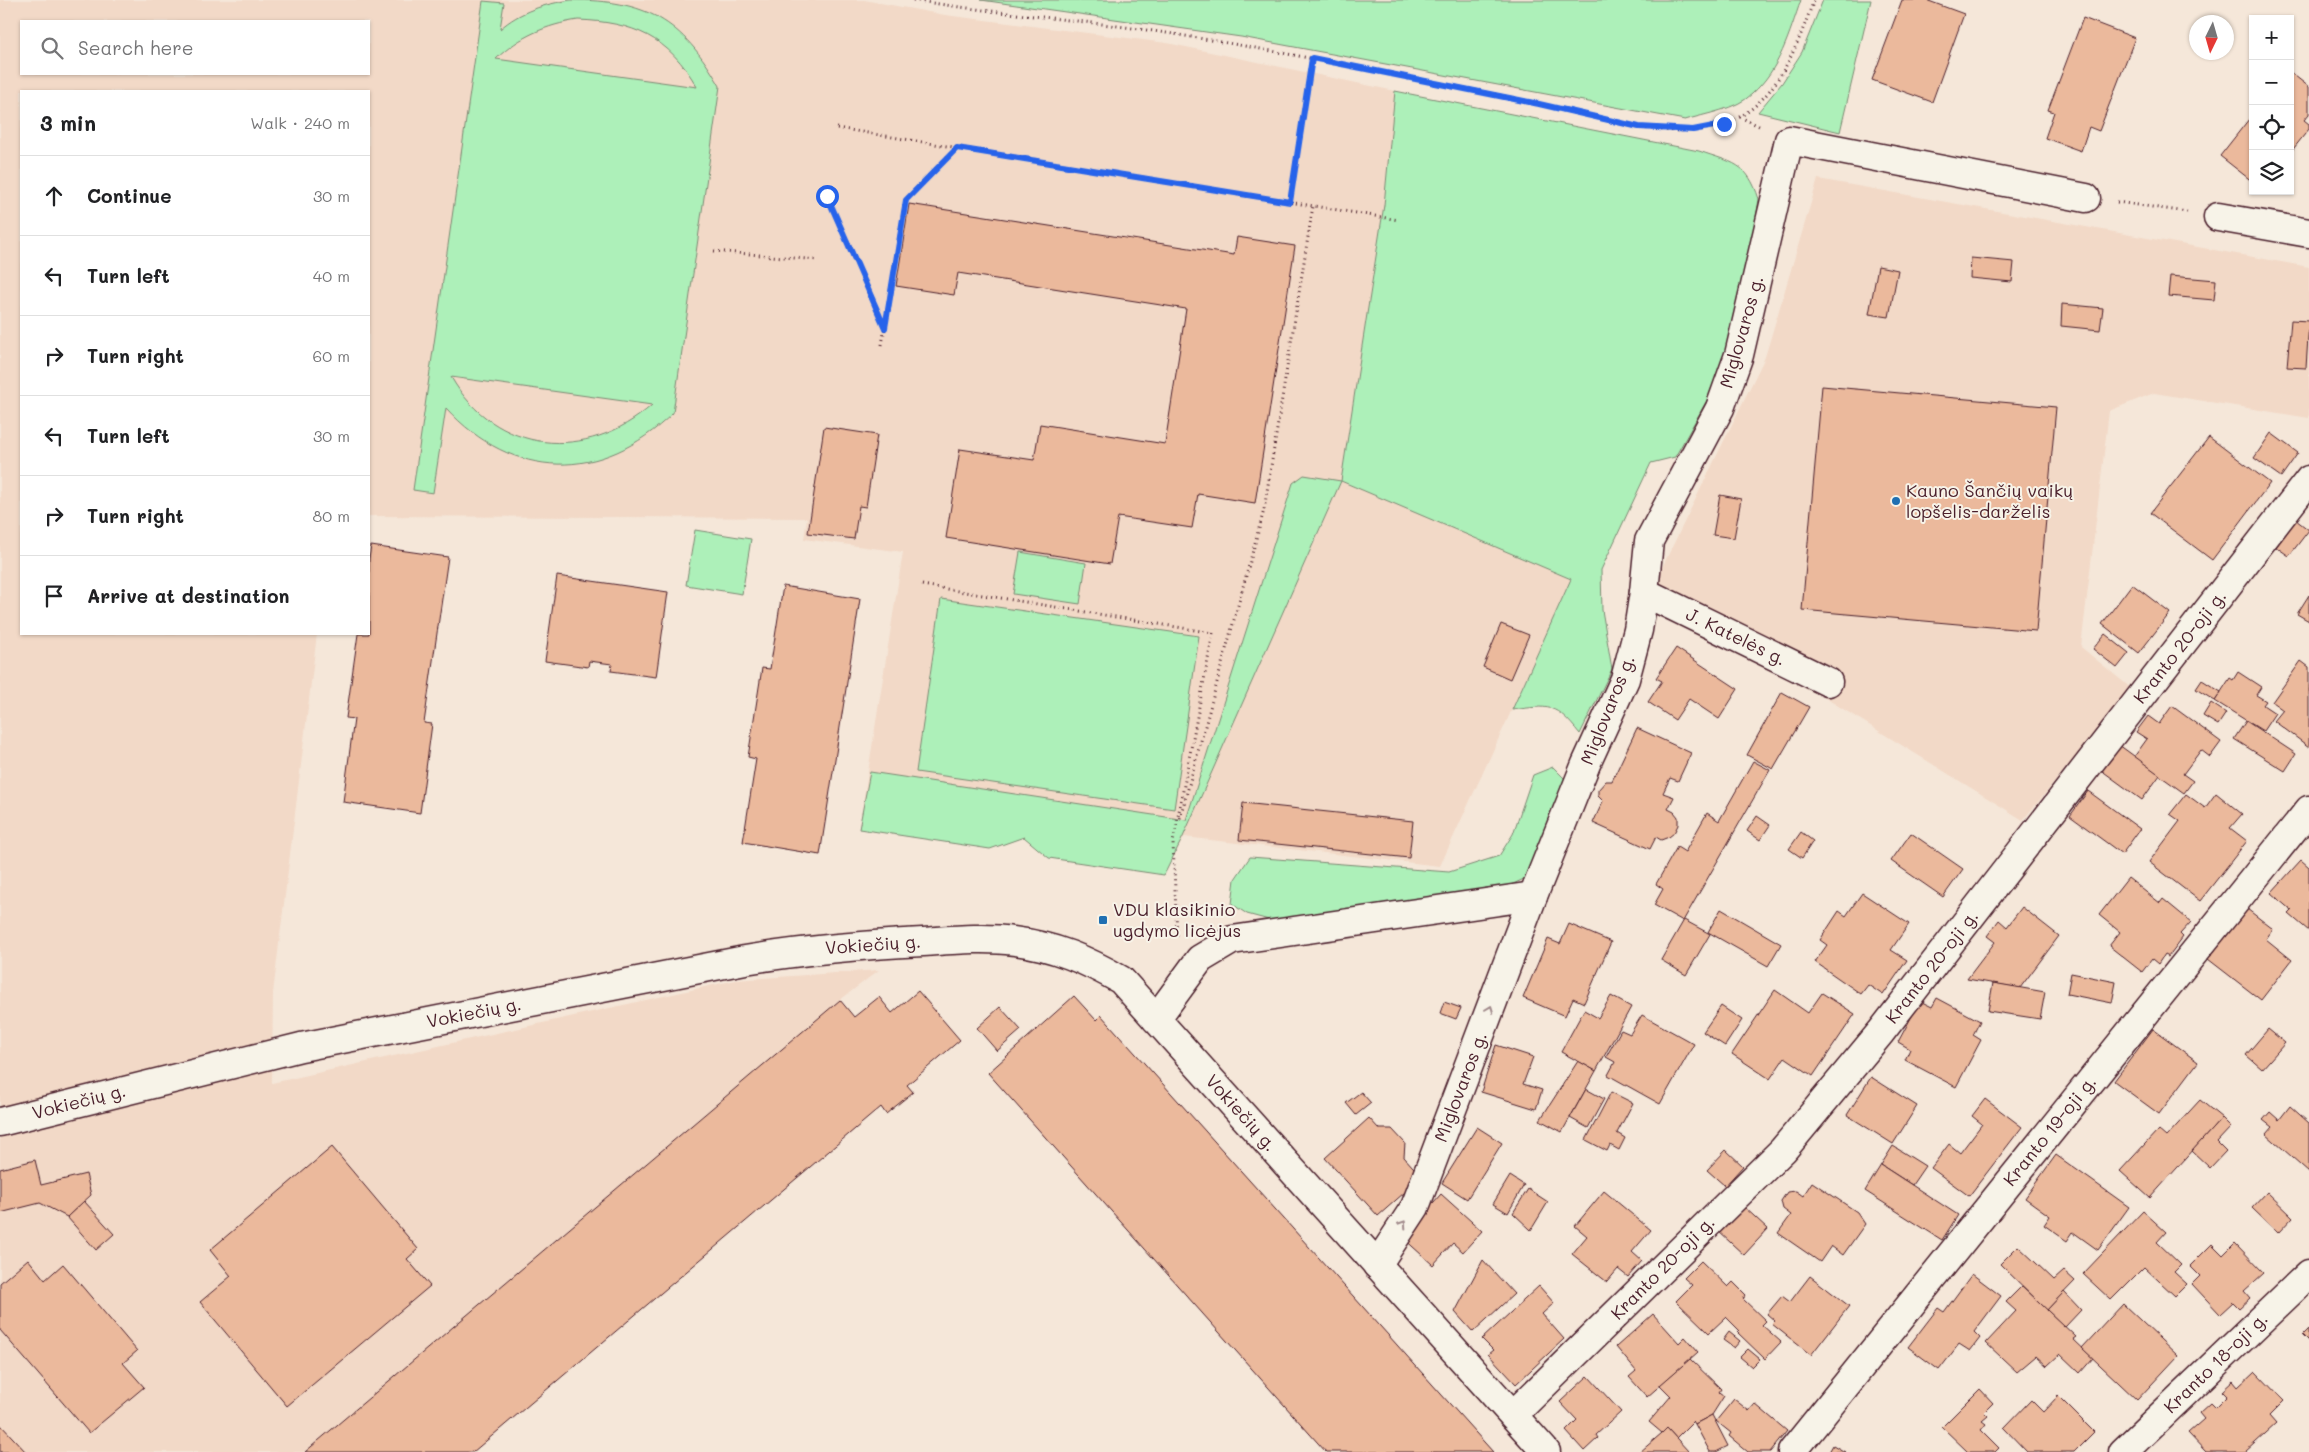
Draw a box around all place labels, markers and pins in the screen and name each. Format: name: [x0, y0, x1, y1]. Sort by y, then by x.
place label: Kauno Šančių vaikų lopšelis-darželis: [1906, 478, 2073, 523]
marker: Kauno Šančių vaikų lopšelis-darželis: [1890, 495, 1902, 507]
place label: VDU klasikinio ugdymo licėjus: [1113, 897, 1241, 942]
marker: VDU klasikinio ugdymo licėjus: [1097, 914, 1109, 926]

